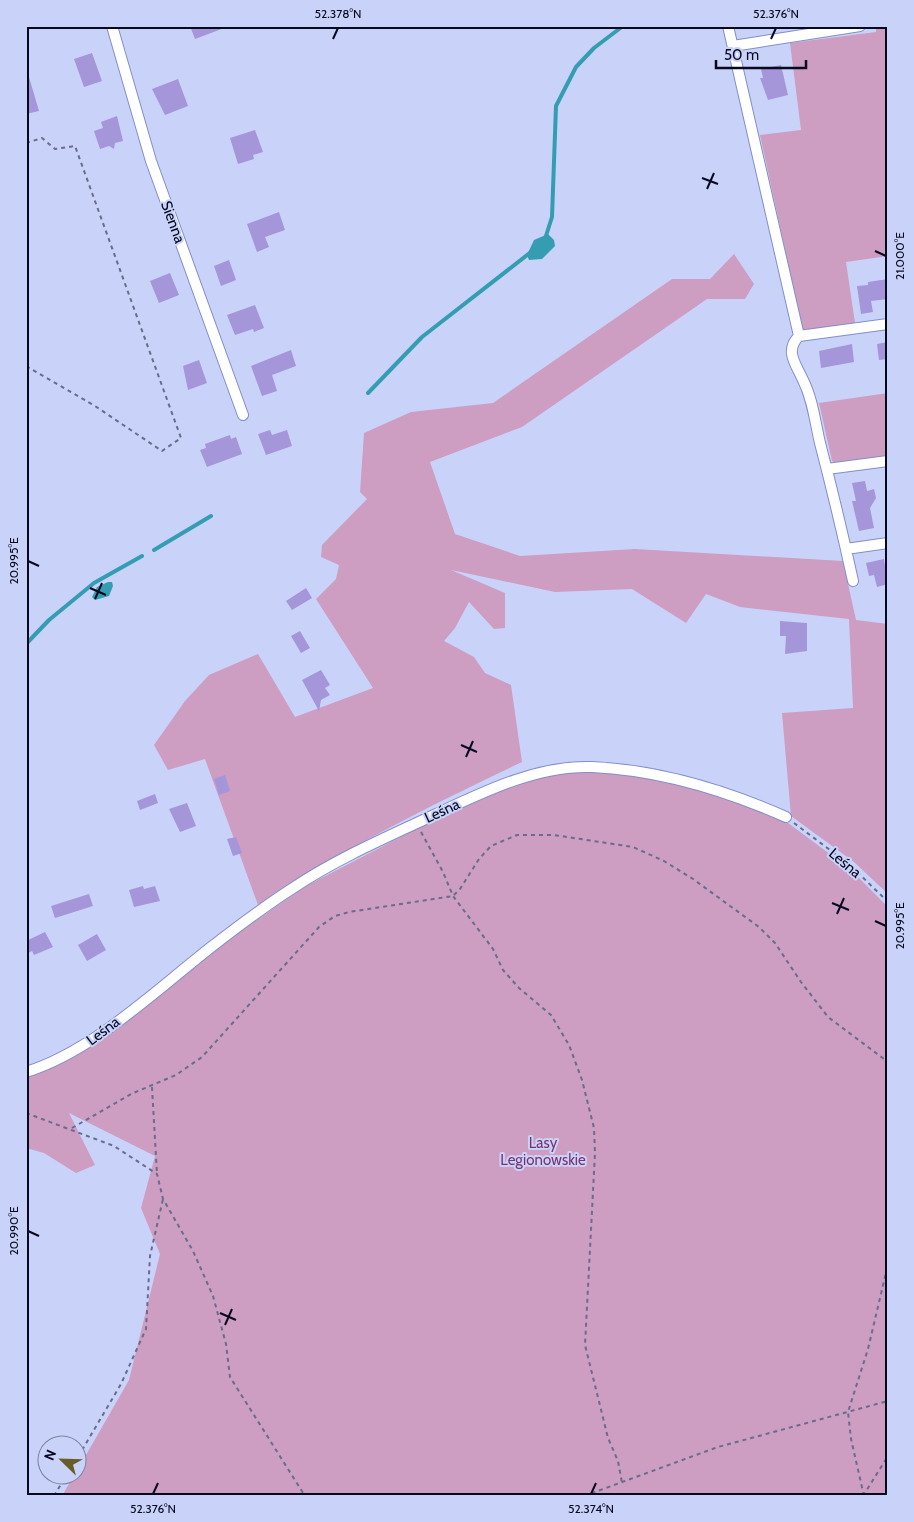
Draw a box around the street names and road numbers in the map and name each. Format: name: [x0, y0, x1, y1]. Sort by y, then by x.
street label: Sienna: [157, 198, 189, 246]
street label: Leśna: [422, 795, 463, 827]
street label: Leśna: [825, 844, 866, 882]
street label: Leśna: [83, 1012, 124, 1049]

